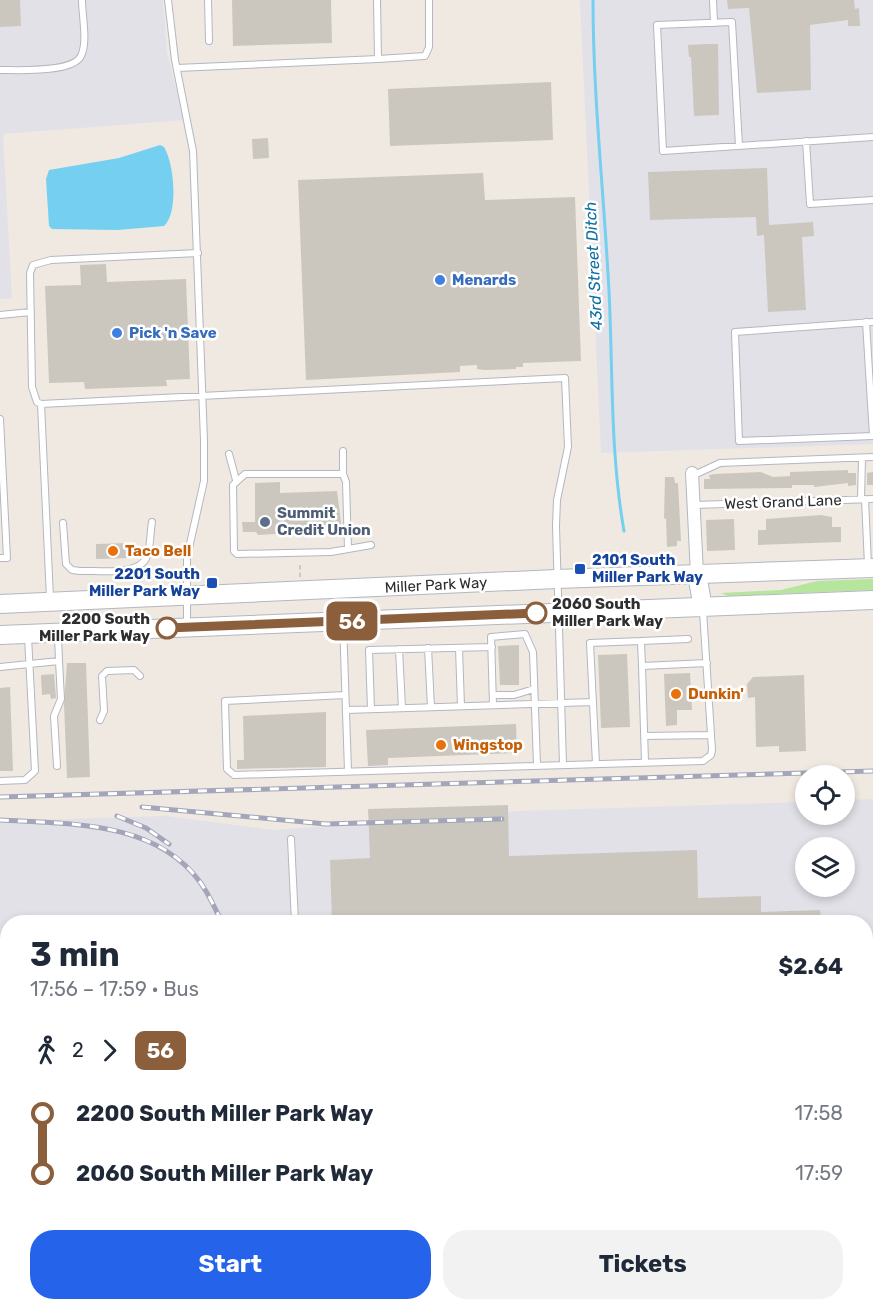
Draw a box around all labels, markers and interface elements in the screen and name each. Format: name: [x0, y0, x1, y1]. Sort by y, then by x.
water label: 43rd Street Ditch: [581, 201, 606, 331]
place label: Menards: [452, 271, 516, 289]
marker: Menards: [433, 273, 447, 287]
place label: Pick 'n Save: [129, 324, 217, 342]
marker: Pick 'n Save: [110, 326, 124, 340]
street label: West Grand Lane: [724, 491, 842, 513]
place label: Summit Credit Union: [277, 504, 371, 539]
marker: Summit Credit Union: [258, 515, 272, 529]
place label: Taco Bell: [125, 542, 191, 560]
marker: Taco Bell: [106, 544, 120, 558]
place label: 2101 South Miller Park Way: [592, 551, 703, 586]
marker: 2101 South Miller Park Way: [573, 562, 587, 576]
place label: 2201 South Miller Park Way: [89, 565, 200, 600]
street label: Miller Park Way: [384, 573, 488, 597]
marker: 2201 South Miller Park Way: [205, 576, 219, 590]
place label: 2060 South Miller Park Way: [552, 595, 663, 630]
line badge: 56: [325, 602, 379, 640]
marker: 2060 South Miller Park Way: [525, 602, 547, 624]
text: 56: [338, 609, 366, 634]
place label: 2200 South Miller Park Way: [39, 610, 150, 645]
marker: 2200 South Miller Park Way: [156, 617, 178, 639]
place label: Dunkin': [688, 685, 744, 703]
marker: Dunkin': [669, 687, 683, 701]
place label: Wingstop: [453, 736, 523, 754]
marker: Wingstop: [434, 738, 448, 752]
map controls: [795, 765, 855, 897]
button: locate: [795, 765, 855, 825]
button: layers: [795, 837, 855, 897]
text: 3 min: [30, 935, 120, 974]
text: $2.64: [779, 953, 843, 980]
text: 17:56 – 17:59 · Bus: [30, 977, 199, 1001]
icon: walk: [30, 1034, 63, 1067]
icon: forward: [93, 1034, 126, 1067]
text: 2: [72, 1038, 84, 1062]
text: 56: [147, 1038, 174, 1063]
text: 2200 South Miller Park Way: [76, 1100, 373, 1127]
text: 17:58: [794, 1101, 843, 1125]
text: 2060 South Miller Park Way: [76, 1160, 373, 1187]
text: 17:59: [795, 1161, 843, 1185]
button: Start: [30, 1230, 431, 1299]
button: Tickets: [443, 1230, 843, 1299]

